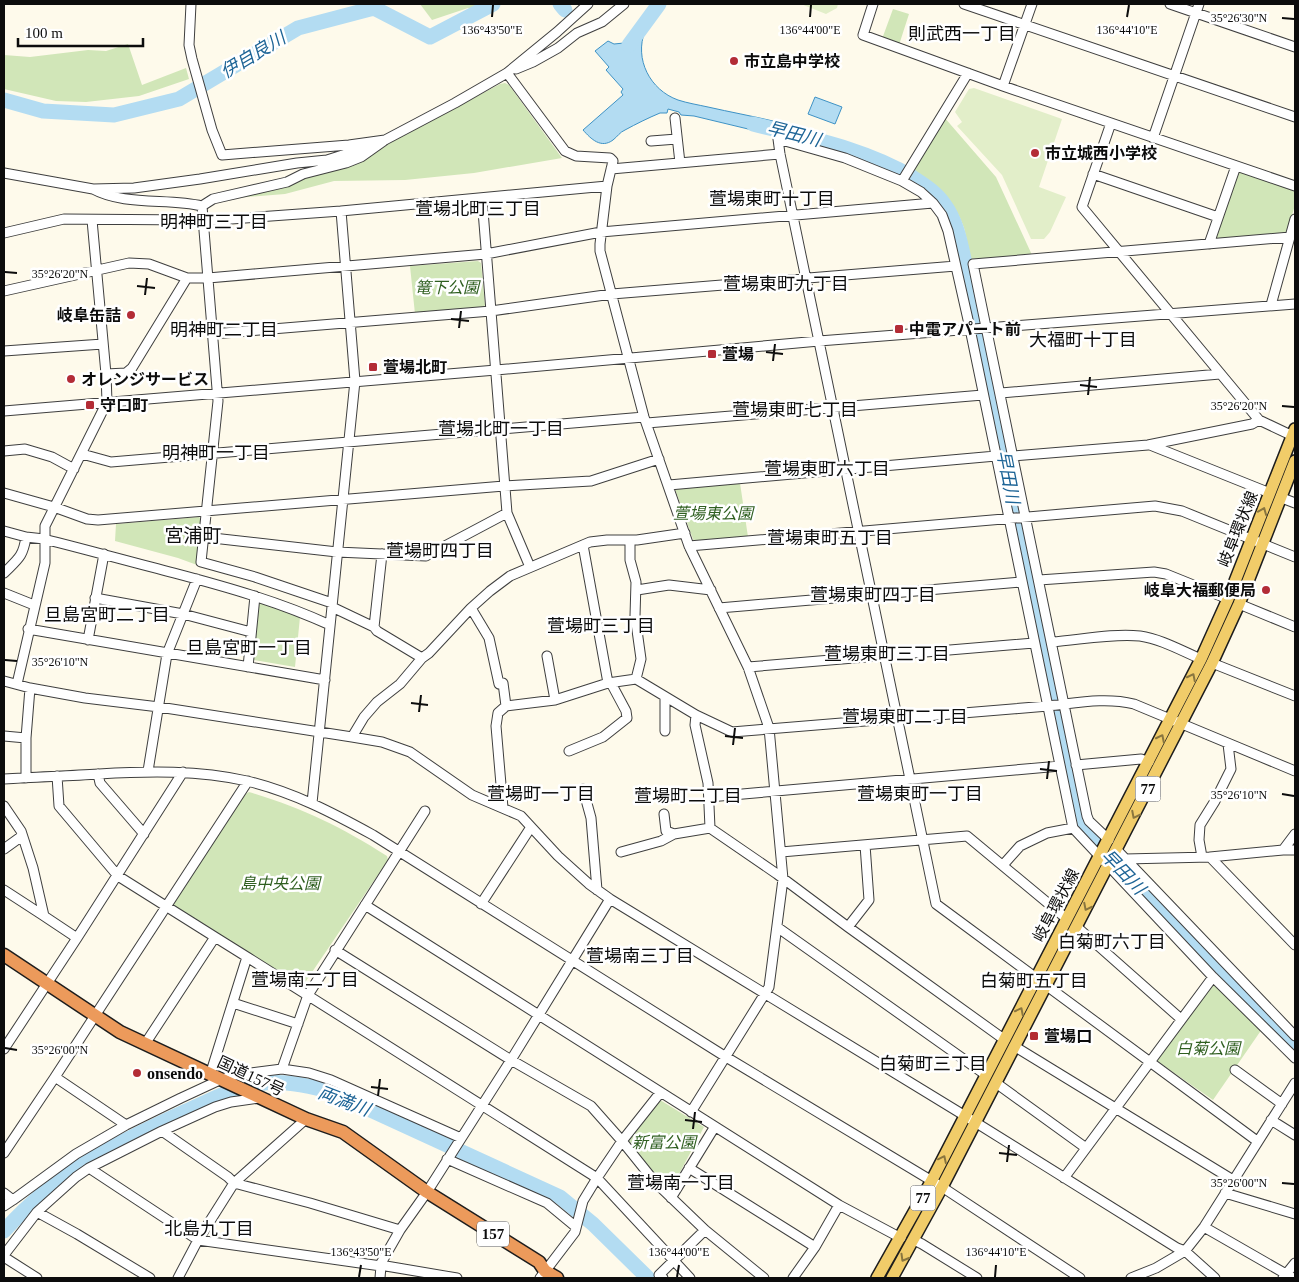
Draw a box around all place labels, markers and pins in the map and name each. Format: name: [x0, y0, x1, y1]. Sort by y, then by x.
place label: 市立島中学校: [744, 53, 840, 70]
marker: 市立島中学校: [728, 55, 740, 67]
place label: 市立城西小学校: [1045, 144, 1157, 162]
marker: 市立城西小学校: [1029, 147, 1041, 159]
place label: 岐阜缶詰: [57, 306, 121, 324]
marker: 岐阜缶詰: [125, 309, 137, 321]
place label: 中電アパート前: [909, 321, 1021, 338]
marker: 中電アパート前: [893, 323, 905, 335]
place label: 萱場: [722, 346, 754, 363]
marker: 萱場: [706, 348, 718, 360]
place label: 萱場北町: [383, 359, 447, 376]
marker: 萱場北町: [367, 361, 379, 373]
place label: オレンジサービス: [81, 371, 209, 388]
marker: オレンジサービス: [65, 373, 77, 385]
place label: 守口町: [100, 397, 148, 414]
marker: 守口町: [84, 399, 96, 411]
place label: 岐阜大福郵便局: [1144, 581, 1256, 599]
marker: 岐阜大福郵便局: [1260, 584, 1272, 596]
place label: 萱場口: [1044, 1028, 1092, 1045]
marker: 萱場口: [1028, 1030, 1040, 1042]
place label: onsendo: [147, 1065, 203, 1082]
marker: onsendo: [131, 1067, 143, 1079]

